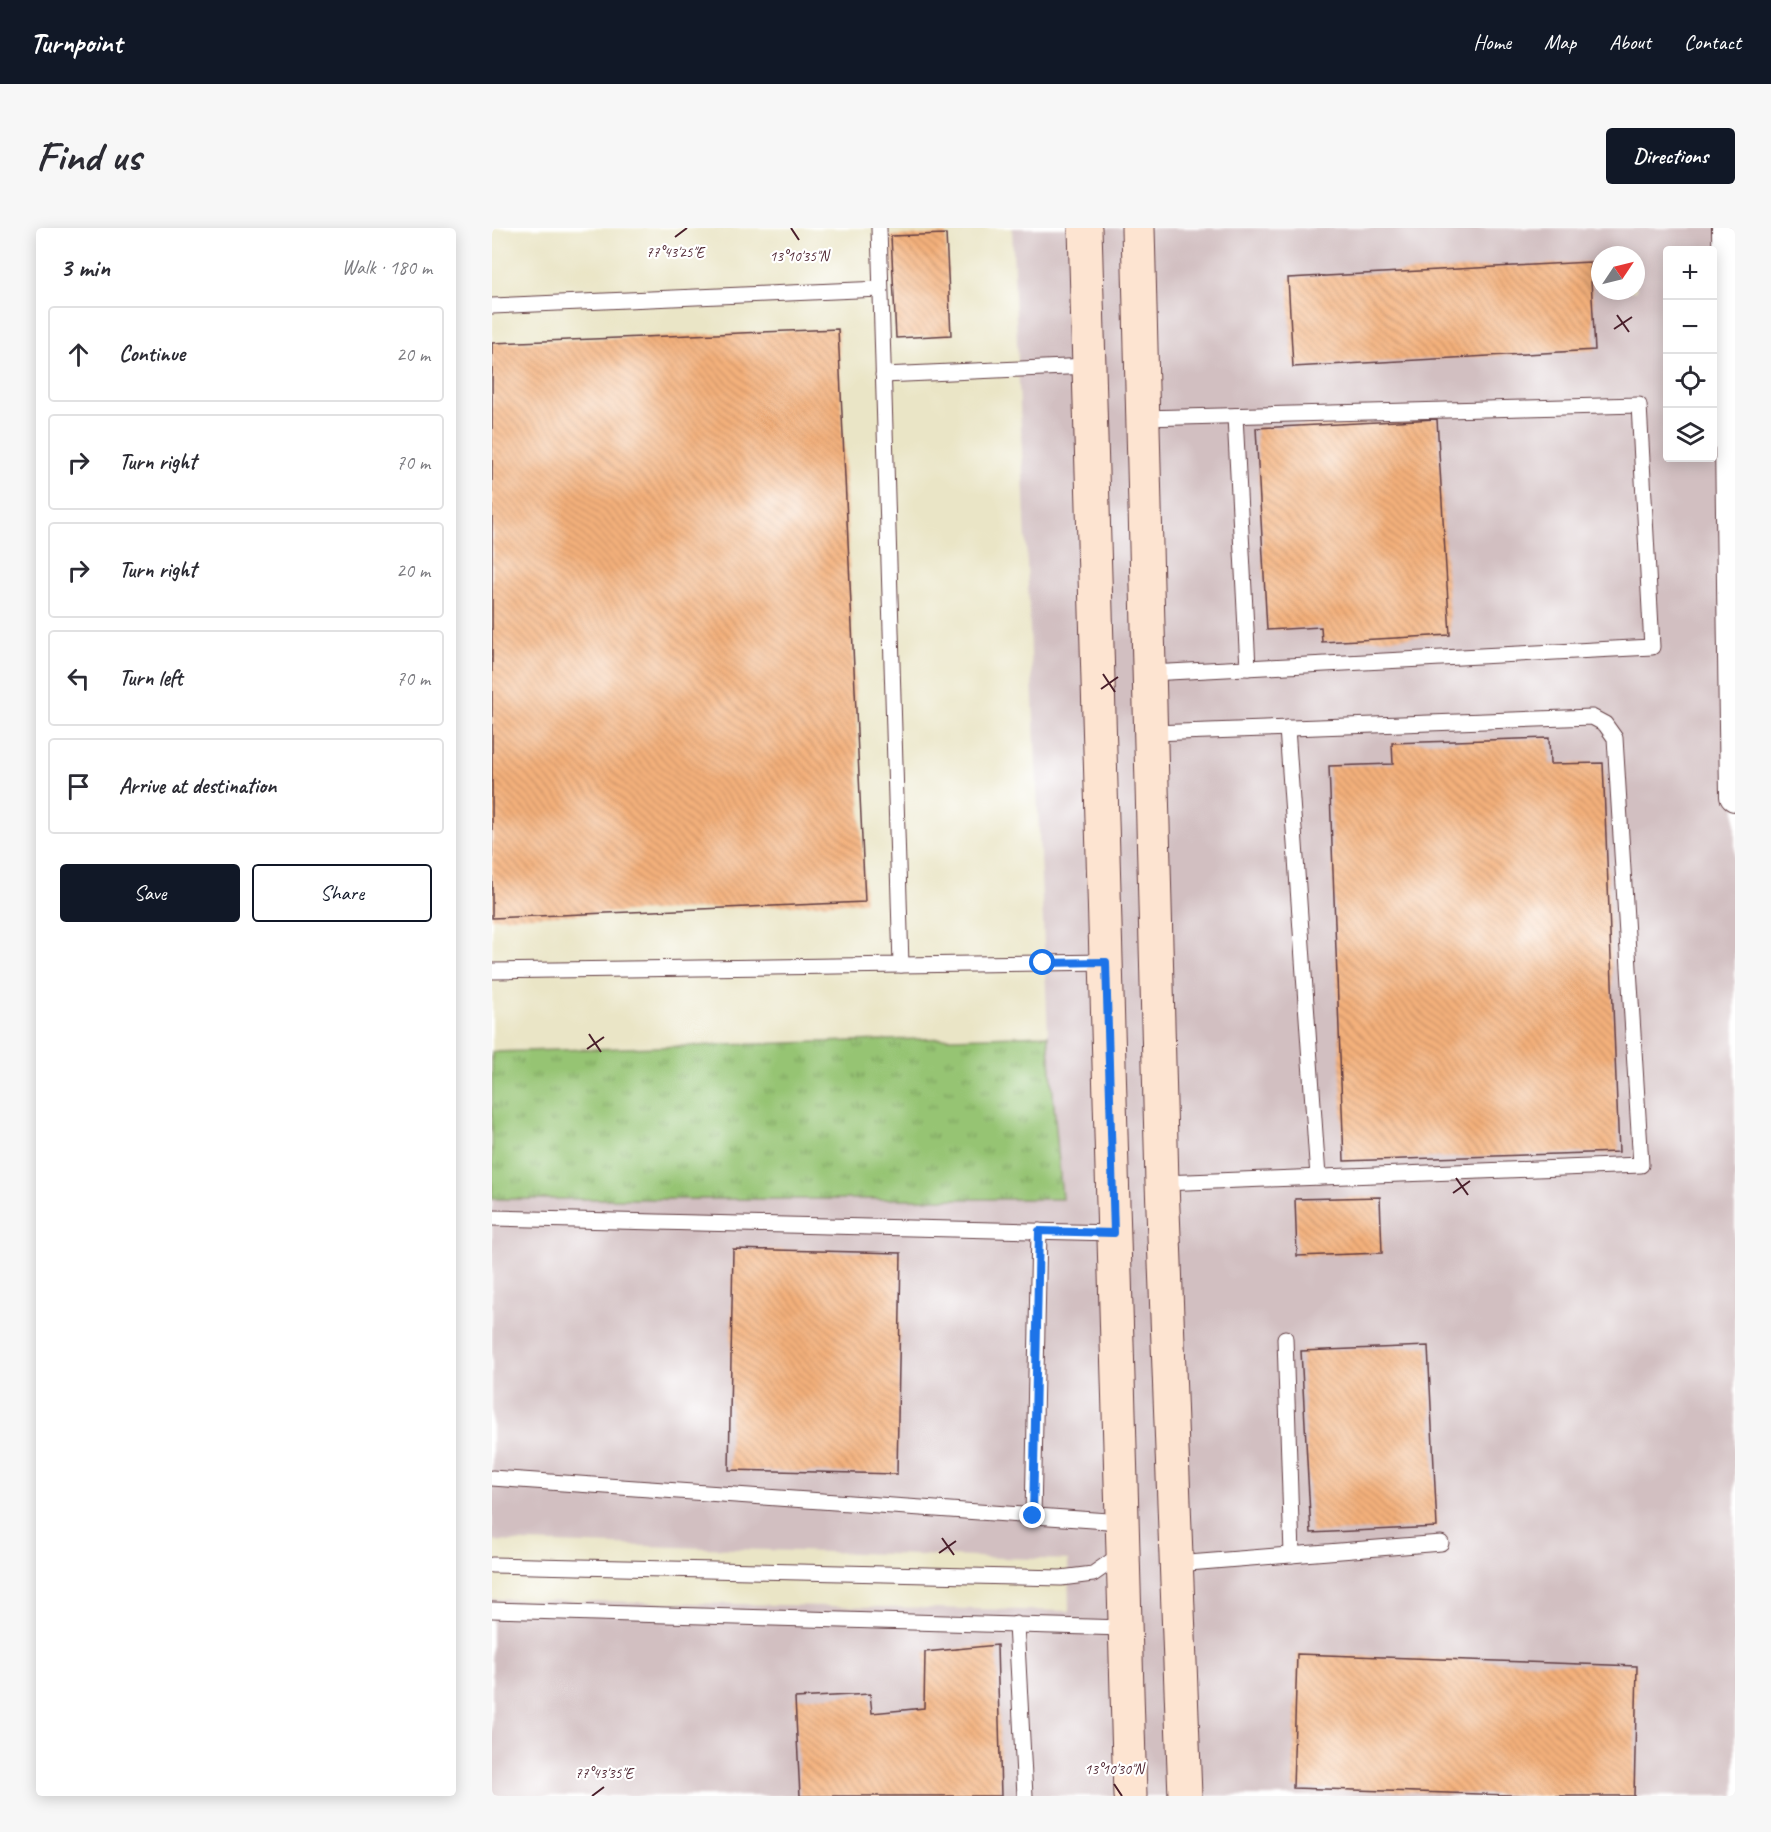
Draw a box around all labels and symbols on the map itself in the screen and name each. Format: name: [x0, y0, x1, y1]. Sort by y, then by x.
text: 77°43'25"E: [646, 243, 706, 262]
north arrow: [1591, 246, 1645, 300]
text: 13°10'35"N: [769, 247, 832, 266]
route start: [1029, 949, 1055, 975]
route end: [1019, 1502, 1045, 1528]
text: 13°10'30"N: [1084, 1760, 1147, 1779]
text: 77°43'35"E: [575, 1764, 635, 1783]

